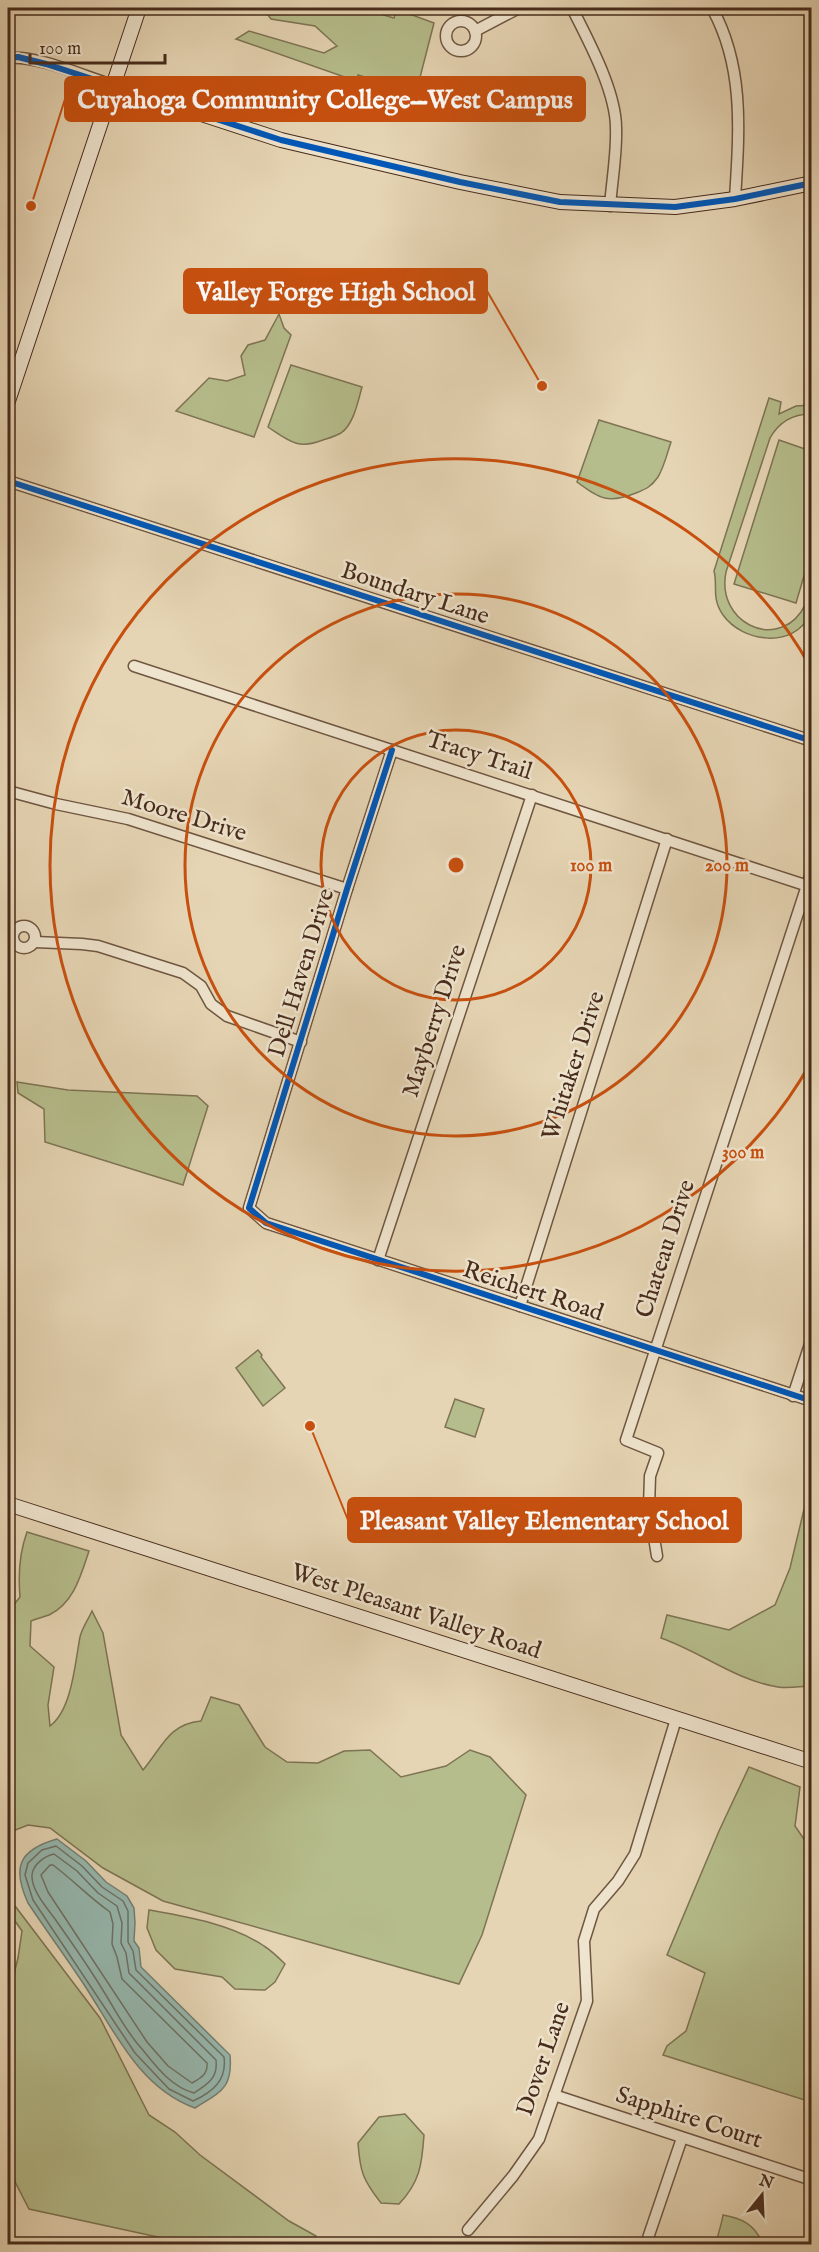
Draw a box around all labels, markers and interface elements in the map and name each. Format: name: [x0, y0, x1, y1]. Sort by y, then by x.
scale bar: [30, 27, 165, 65]
text: 100 m: [39, 38, 81, 61]
callout: Cuyahoga Community College—West Campus: [65, 77, 585, 121]
text: Cuyahoga Community College—West Campus: [77, 84, 573, 117]
callout: Valley Forge High School: [184, 269, 487, 313]
text: Valley Forge High School: [196, 276, 476, 309]
street label: Boundary Lane: [337, 555, 493, 633]
street label: Tracy Trail: [422, 724, 536, 788]
street label: Moore Drive: [118, 782, 250, 850]
centre of rings: [446, 855, 466, 875]
text: 100 m: [570, 855, 612, 878]
text: 200 m: [705, 855, 749, 878]
street label: Dell Haven Drive: [262, 885, 342, 1061]
street label: Mayberry Drive: [396, 941, 474, 1101]
street label: Whitaker Drive: [535, 987, 613, 1145]
text: 300 m: [722, 1142, 764, 1165]
street label: Chateau Drive: [629, 1176, 703, 1322]
street label: Reichert Road: [459, 1255, 607, 1329]
callout: Pleasant Valley Elementary School: [348, 1498, 741, 1542]
text: Pleasant Valley Elementary School: [359, 1505, 729, 1538]
street label: West Pleasant Valley Road: [287, 1557, 545, 1667]
street label: Dover Lane: [510, 1998, 578, 2120]
street label: Sapphire Court: [612, 2080, 766, 2156]
north arrow: [732, 2165, 792, 2225]
text: N: [755, 2171, 776, 2194]

